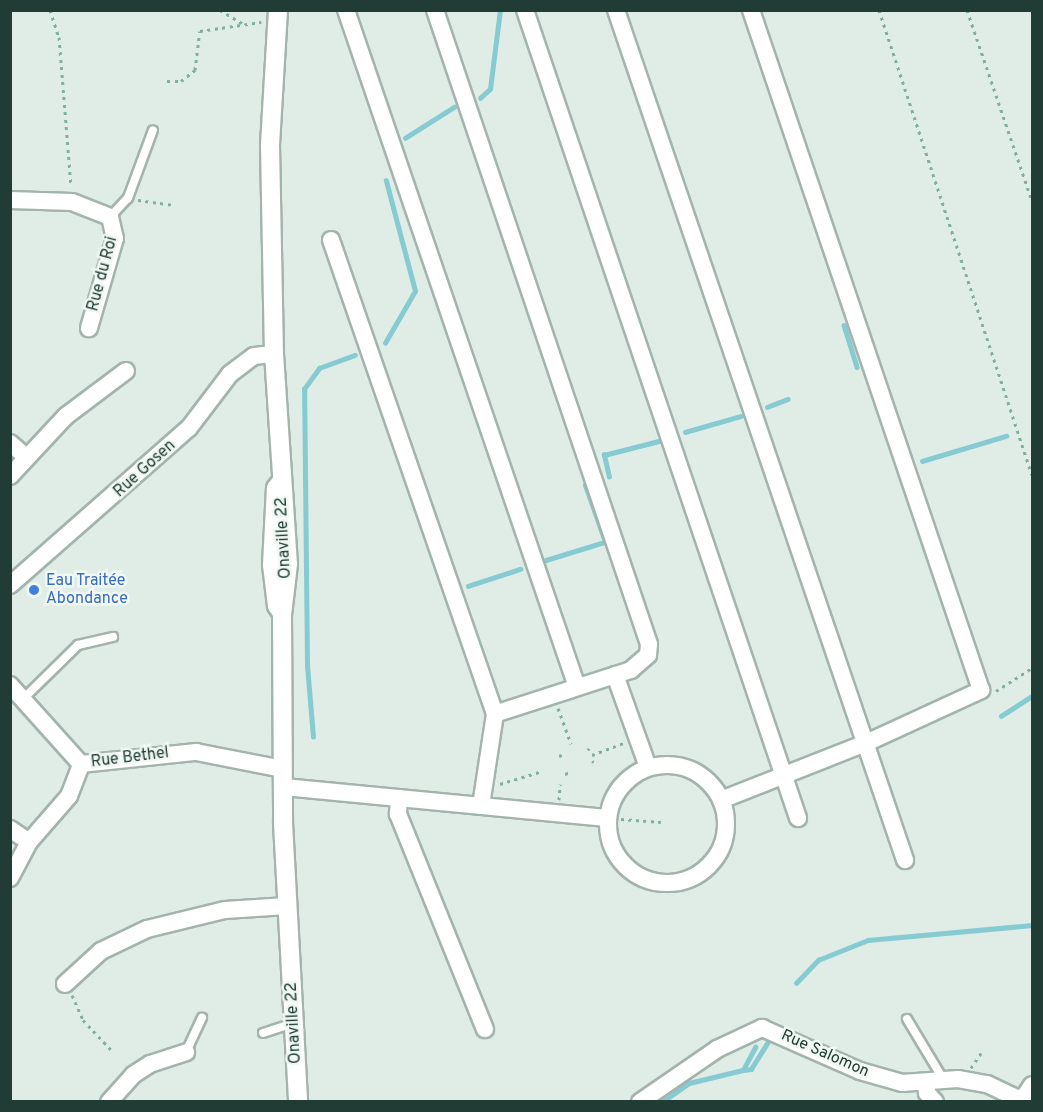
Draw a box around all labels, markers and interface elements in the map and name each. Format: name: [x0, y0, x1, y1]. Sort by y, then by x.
street label: Rue du Roi: [84, 234, 122, 314]
street label: Rue Gosen: [110, 436, 180, 502]
street label: Onaville 22: [272, 497, 296, 579]
place label: Eau Traitée Abondance: [46, 571, 128, 609]
marker: Eau Traitée Abondance: [27, 583, 41, 597]
street label: Rue Bethel: [90, 744, 170, 772]
street label: Onaville 22: [282, 982, 306, 1064]
street label: Rue Salomon: [778, 1026, 872, 1082]

